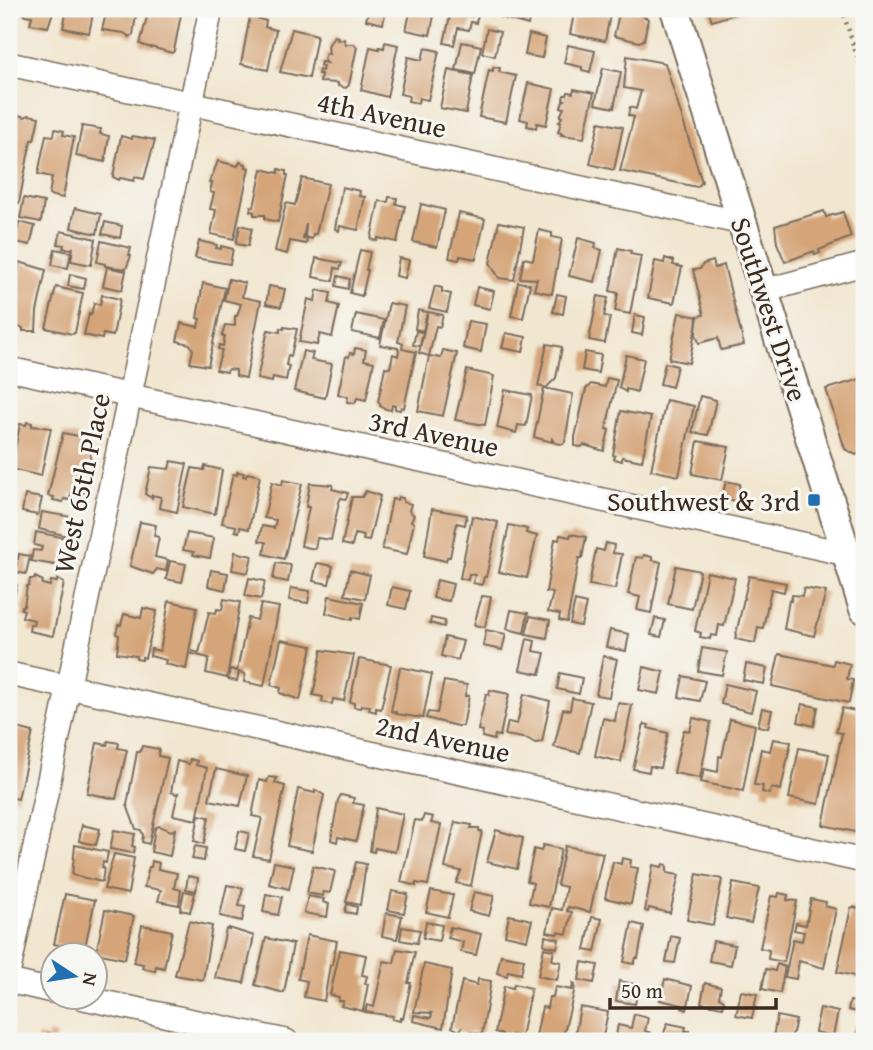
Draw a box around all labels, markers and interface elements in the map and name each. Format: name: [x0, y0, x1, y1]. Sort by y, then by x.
street label: 4th Avenue: [314, 80, 450, 148]
street label: Southwest Drive: [721, 212, 819, 406]
street label: West 65th Place: [42, 389, 120, 577]
street label: 3rd Avenue: [365, 399, 503, 467]
place label: Southwest & 3rd: [607, 480, 800, 521]
marker: Southwest & 3rd: [806, 492, 822, 508]
street label: 2nd Avenue: [372, 704, 514, 772]
north arrow: [38, 942, 108, 1012]
scale bar: [610, 966, 777, 1010]
text: N: [76, 970, 106, 989]
text: 50 m: [621, 975, 663, 1006]

